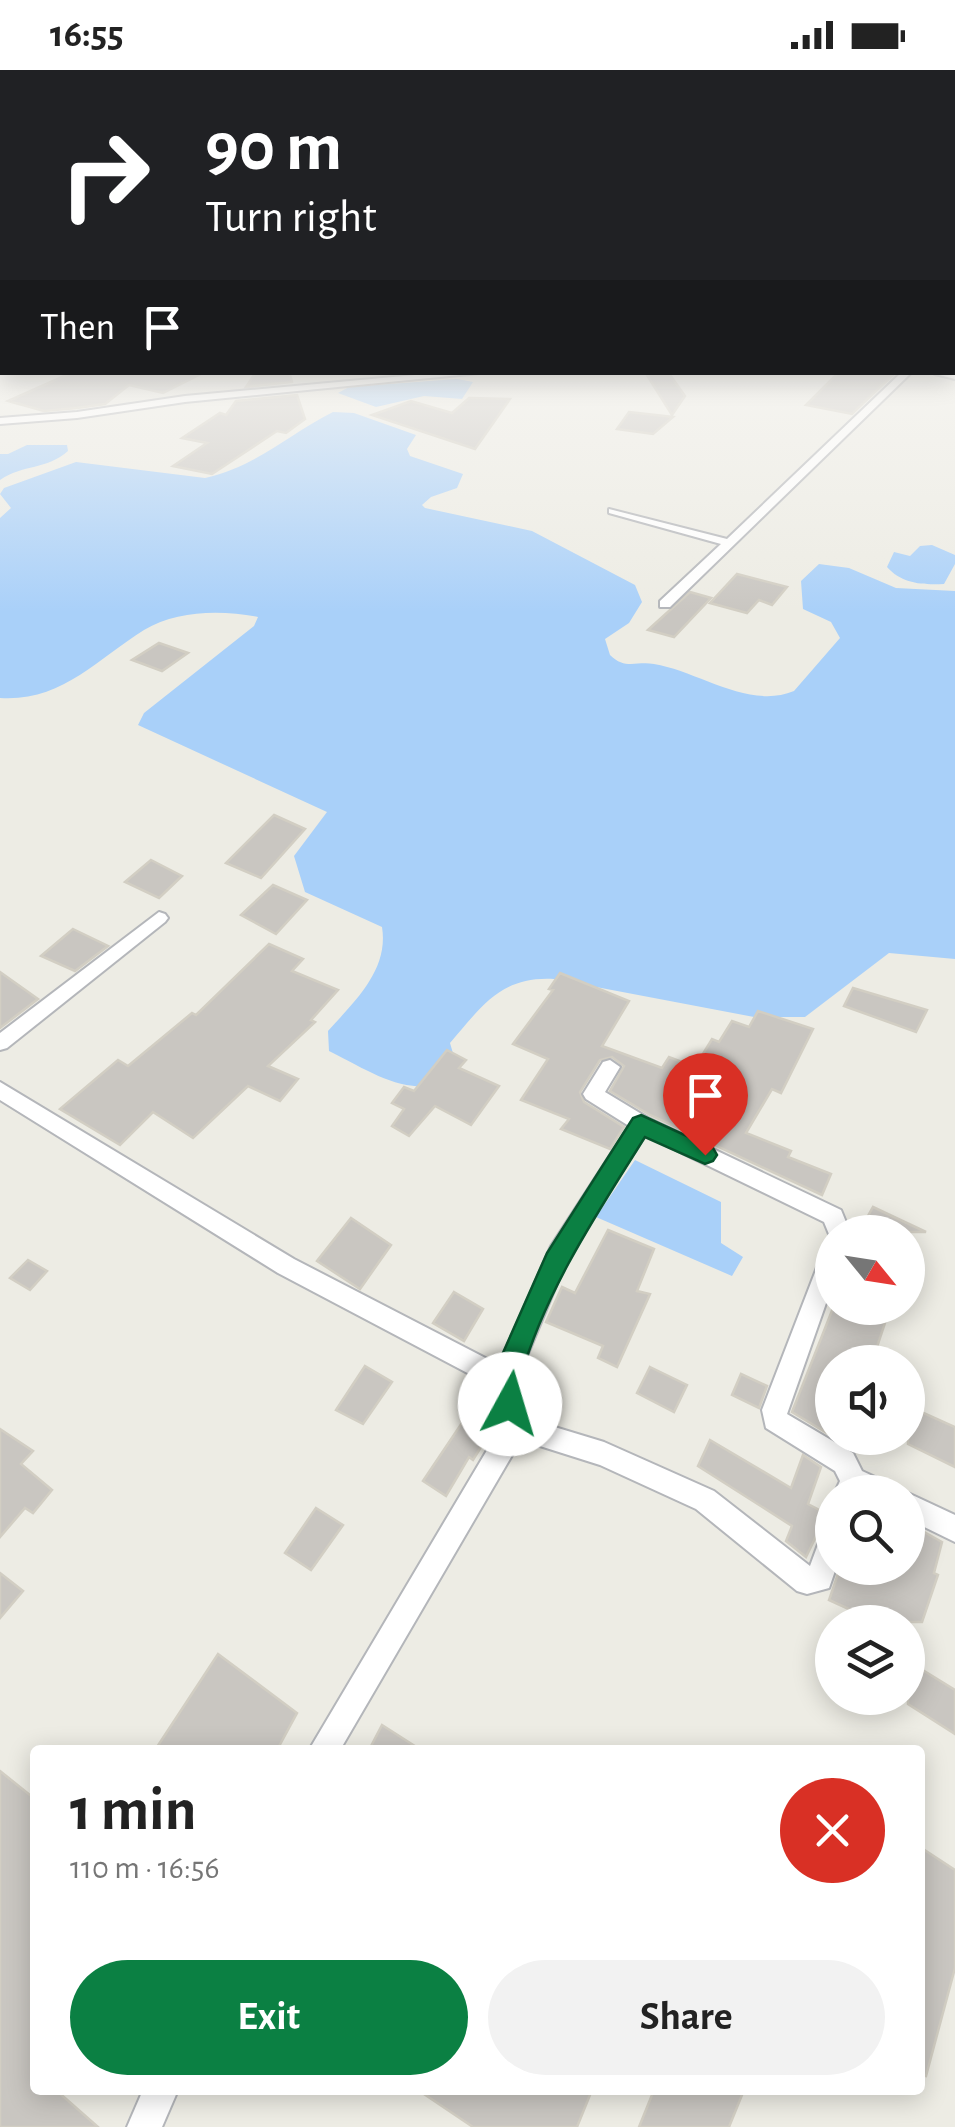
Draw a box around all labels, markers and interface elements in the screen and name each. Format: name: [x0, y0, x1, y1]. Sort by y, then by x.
text: 16:55: [50, 16, 124, 54]
icon: right: [40, 110, 170, 240]
text: 90 m: [205, 113, 342, 183]
text: Turn right: [205, 195, 377, 240]
icon: arrive: [135, 300, 190, 355]
text: Then: [40, 309, 115, 347]
pin: [663, 1053, 748, 1156]
icon: arrive: [678, 1068, 733, 1123]
north arrow: [815, 1215, 925, 1325]
map controls: [815, 1215, 925, 1715]
button: sound: [815, 1345, 925, 1455]
position arrow: [458, 1352, 562, 1456]
button: search: [815, 1475, 925, 1585]
button: layers: [815, 1605, 925, 1715]
button: close: [780, 1778, 885, 1883]
text: 1 min: [70, 1781, 196, 1841]
text: 110 m · 16:56: [70, 1852, 219, 1884]
button: Exit: [70, 1960, 468, 2075]
button: Share: [488, 1960, 885, 2075]

